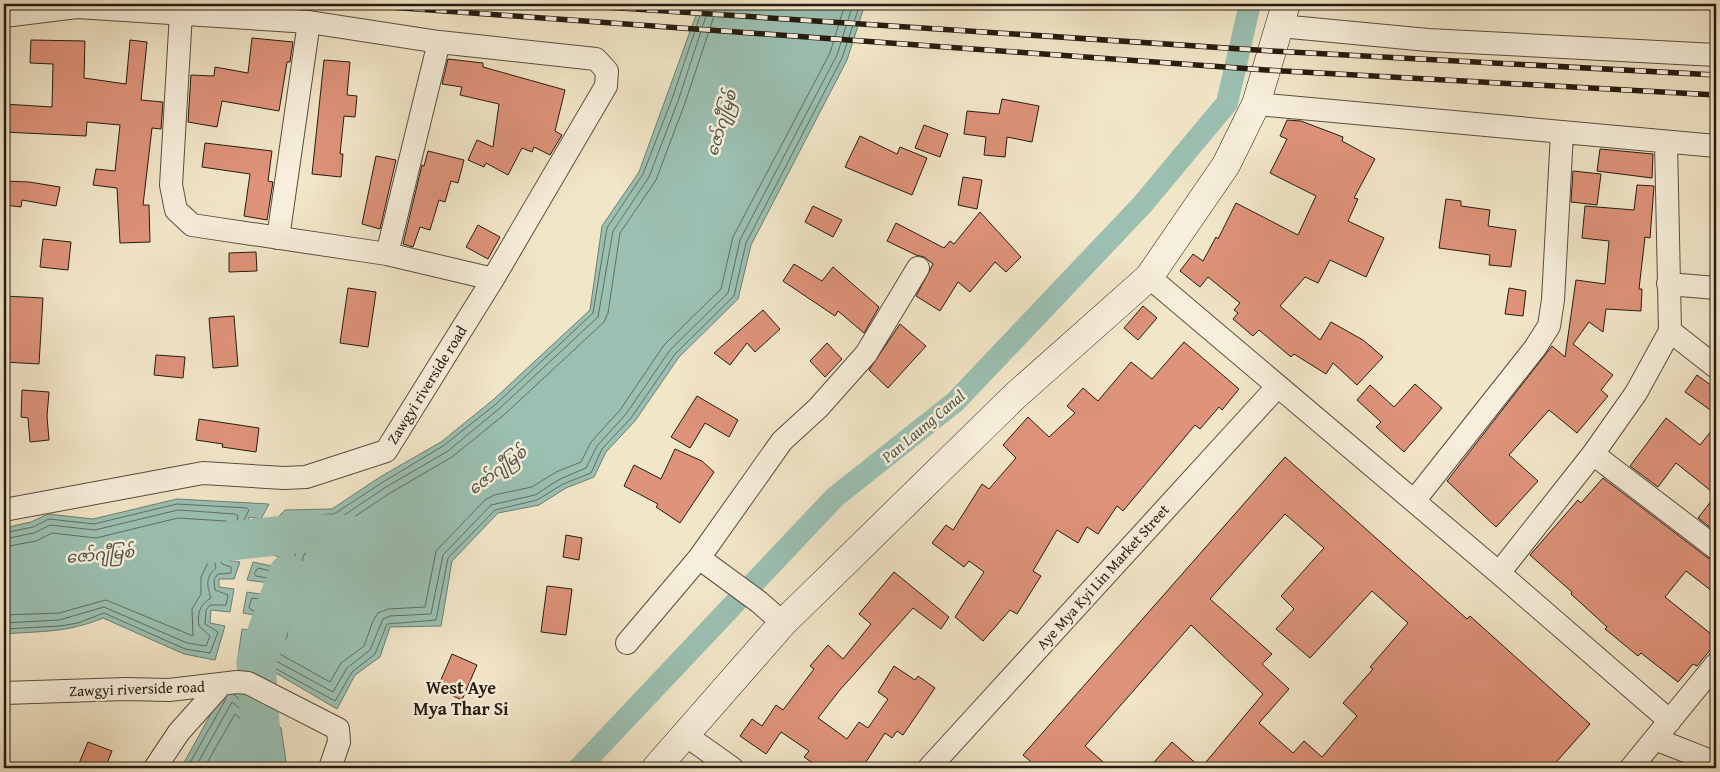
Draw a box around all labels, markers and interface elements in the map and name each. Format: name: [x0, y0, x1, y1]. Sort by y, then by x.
water label: ဇော်ဂျီမြစ်: [700, 85, 745, 160]
street label: Zawgyi riverside road: [382, 322, 471, 448]
water label: Pan Laung Canal: [875, 384, 970, 469]
water label: ဇော်ဂျီမြစ်: [463, 439, 534, 502]
street label: Aye Mya Kyi Lin Market Street: [1031, 499, 1174, 654]
water label: ဇော်ဂျီမြစ်: [65, 539, 137, 571]
district label: West Aye Mya Thar Si: [413, 674, 509, 722]
street label: Zawgyi riverside road: [69, 676, 205, 701]

